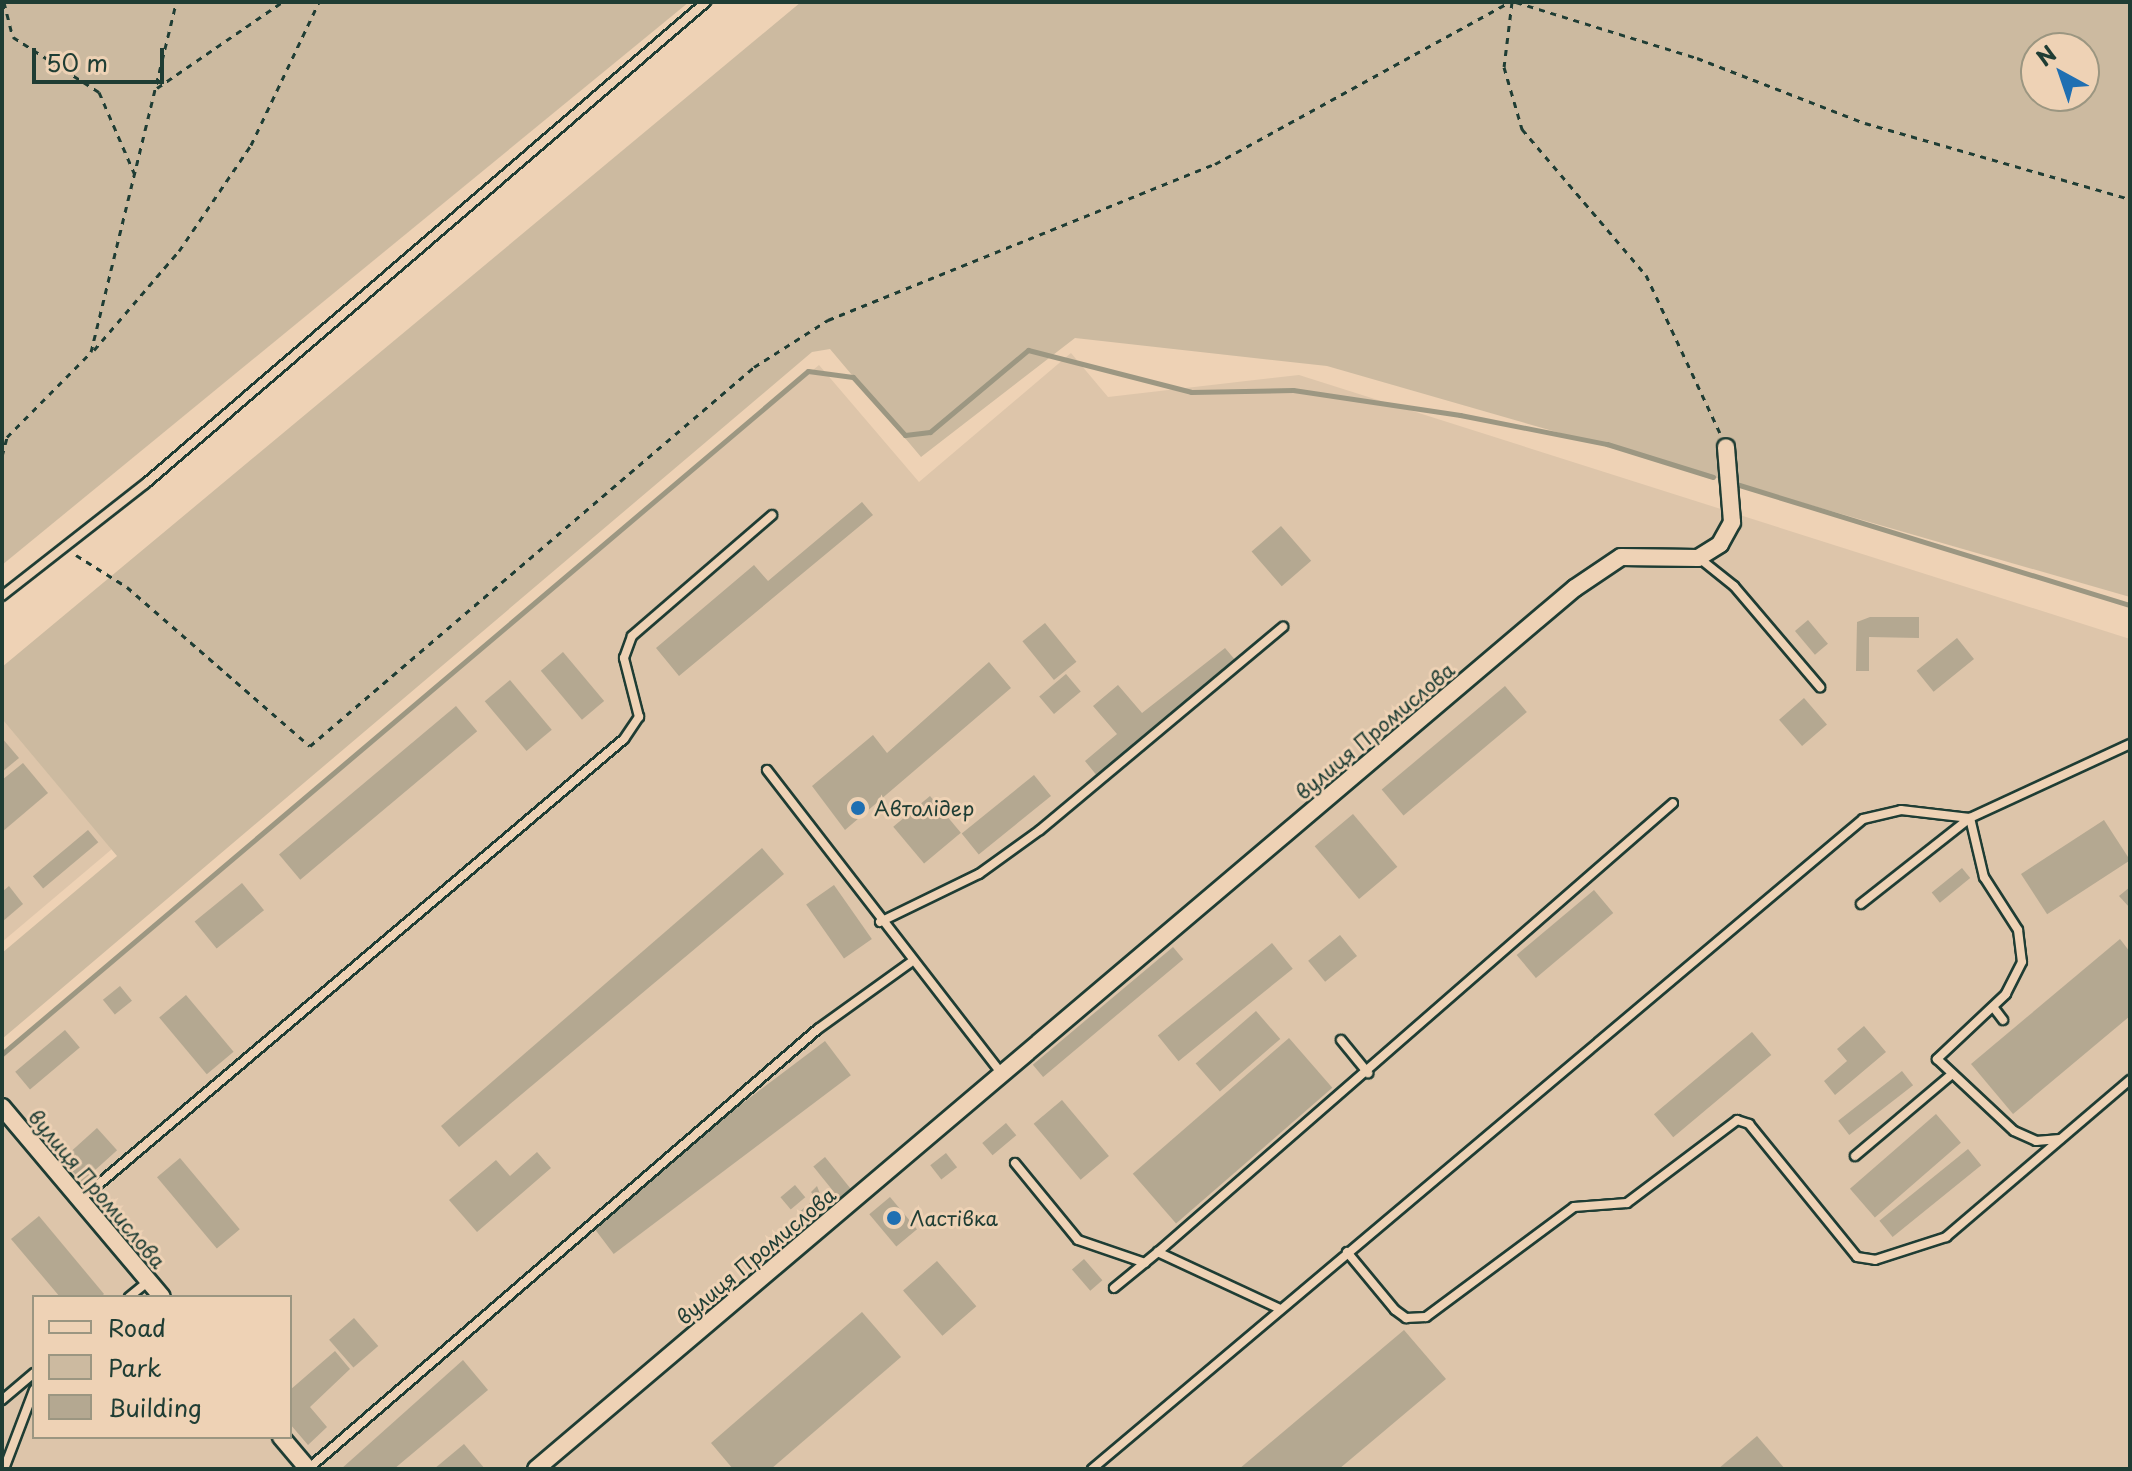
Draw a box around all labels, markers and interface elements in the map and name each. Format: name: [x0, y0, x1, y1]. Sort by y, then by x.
scale bar: [36, 32, 168, 82]
north arrow: [2020, 32, 2100, 112]
text: N: [2028, 37, 2063, 73]
text: 50 m: [46, 44, 108, 80]
street label: вулиця Промислова: [1291, 657, 1459, 805]
place label: Автолідер: [874, 796, 974, 820]
marker: Автолідер: [849, 799, 867, 817]
street label: вулиця Промислова: [23, 1105, 171, 1273]
street label: вулиця Промислова: [672, 1182, 840, 1330]
place label: Ластівка: [910, 1206, 998, 1230]
marker: Ластівка: [885, 1209, 903, 1227]
legend: [32, 1295, 292, 1439]
text: Road: [108, 1309, 166, 1345]
text: Park: [108, 1349, 162, 1385]
text: Building: [108, 1389, 202, 1425]

